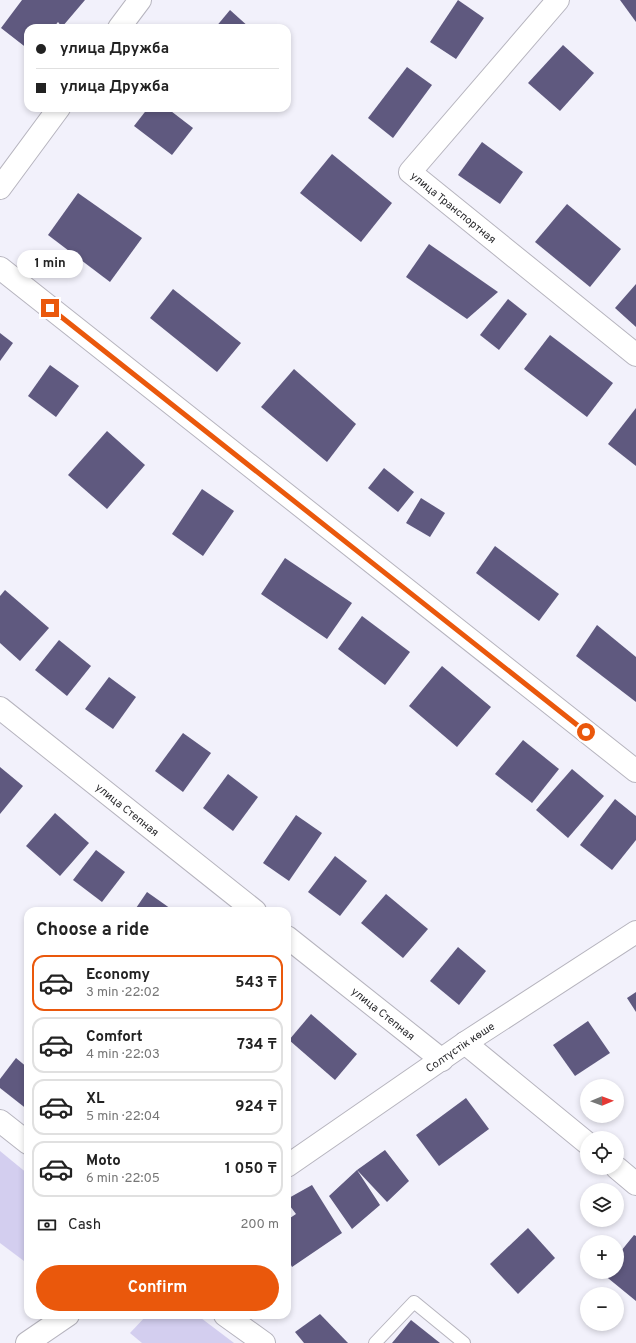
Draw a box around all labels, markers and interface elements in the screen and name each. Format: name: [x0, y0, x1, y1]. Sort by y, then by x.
text: улица Дружба: [60, 40, 169, 59]
text: улица Дружба: [60, 78, 169, 97]
street label: улица Транспортная: [407, 169, 499, 247]
callout: 1 min: [17, 250, 83, 278]
text: 1 min: [34, 256, 66, 272]
route end: [41, 299, 59, 317]
route start: [577, 723, 595, 741]
street label: улица Степная: [92, 781, 162, 840]
text: Choose a ride: [36, 919, 149, 942]
icon: car: [38, 965, 74, 1001]
text: Economy: [86, 966, 150, 985]
text: 543 ₸: [235, 974, 277, 993]
text: 3 min · 22:02: [86, 985, 160, 1001]
street label: улица Степная: [348, 985, 417, 1044]
street label: Солтүстік көше: [423, 1019, 498, 1076]
icon: car: [38, 1027, 74, 1063]
text: Comfort: [86, 1028, 143, 1047]
text: 734 ₸: [237, 1036, 277, 1055]
text: 4 min · 22:03: [86, 1047, 160, 1063]
north arrow: [580, 1079, 624, 1123]
map controls: [580, 1079, 624, 1331]
icon: car: [38, 1089, 74, 1125]
text: XL: [86, 1090, 104, 1109]
text: 924 ₸: [235, 1098, 277, 1117]
text: 5 min · 22:04: [86, 1109, 160, 1125]
button: locate: [580, 1131, 624, 1175]
icon: car: [38, 1151, 74, 1187]
text: Moto: [86, 1152, 121, 1171]
text: 1 050 ₸: [225, 1160, 277, 1179]
text: 6 min · 22:05: [86, 1171, 160, 1187]
button: layers: [580, 1183, 624, 1227]
icon: cash: [36, 1214, 58, 1236]
text: Cash: [68, 1216, 101, 1235]
text: 200 m: [240, 1217, 279, 1233]
button: +: [580, 1235, 624, 1279]
button: Confirm: [36, 1265, 279, 1311]
button: −: [580, 1287, 624, 1331]

